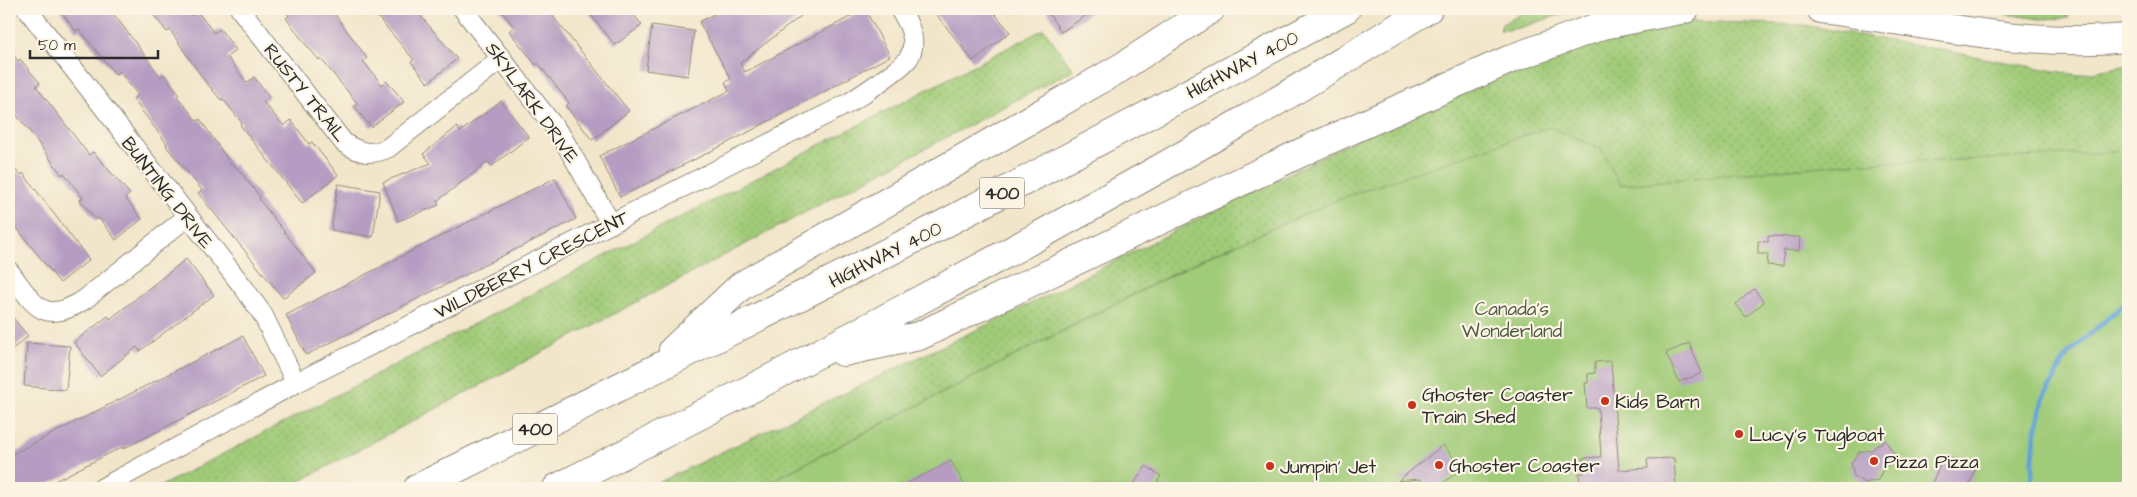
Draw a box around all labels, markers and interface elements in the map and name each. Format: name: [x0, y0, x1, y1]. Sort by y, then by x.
street label: HIGHWAY 400: [1182, 24, 1304, 106]
scale bar: [30, 28, 158, 60]
text: 50 m: [38, 35, 76, 56]
street label: SKYLARK DRIVE: [479, 37, 585, 169]
street label: RUSTY TRAIL: [257, 38, 353, 148]
street label: BUNTING DRIVE: [115, 131, 219, 255]
road number: 400: [980, 178, 1024, 208]
street label: WILDBERRY CRESCENT: [430, 204, 634, 326]
street label: HIGHWAY 400: [824, 215, 947, 295]
park label: Canada's Wonderland: [1462, 296, 1562, 345]
place label: Ghoster Coaster Train Shed: [1422, 382, 1573, 431]
place label: Kids Barn: [1615, 389, 1699, 416]
marker: Kids Barn: [1599, 395, 1611, 407]
marker: Ghoster Coaster Train Shed: [1406, 399, 1418, 411]
road number: 400: [512, 414, 558, 444]
place label: Lucy's Tugboat: [1749, 422, 1885, 450]
marker: Lucy's Tugboat: [1733, 428, 1745, 440]
place label: Pizza Pizza: [1884, 449, 1979, 476]
place label: Ghoster Coaster: [1449, 453, 1600, 480]
place label: Jumpin' Jet: [1280, 454, 1376, 481]
marker: Pizza Pizza: [1868, 455, 1880, 467]
marker: Ghoster Coaster: [1433, 459, 1445, 471]
marker: Jumpin' Jet: [1264, 460, 1276, 472]

